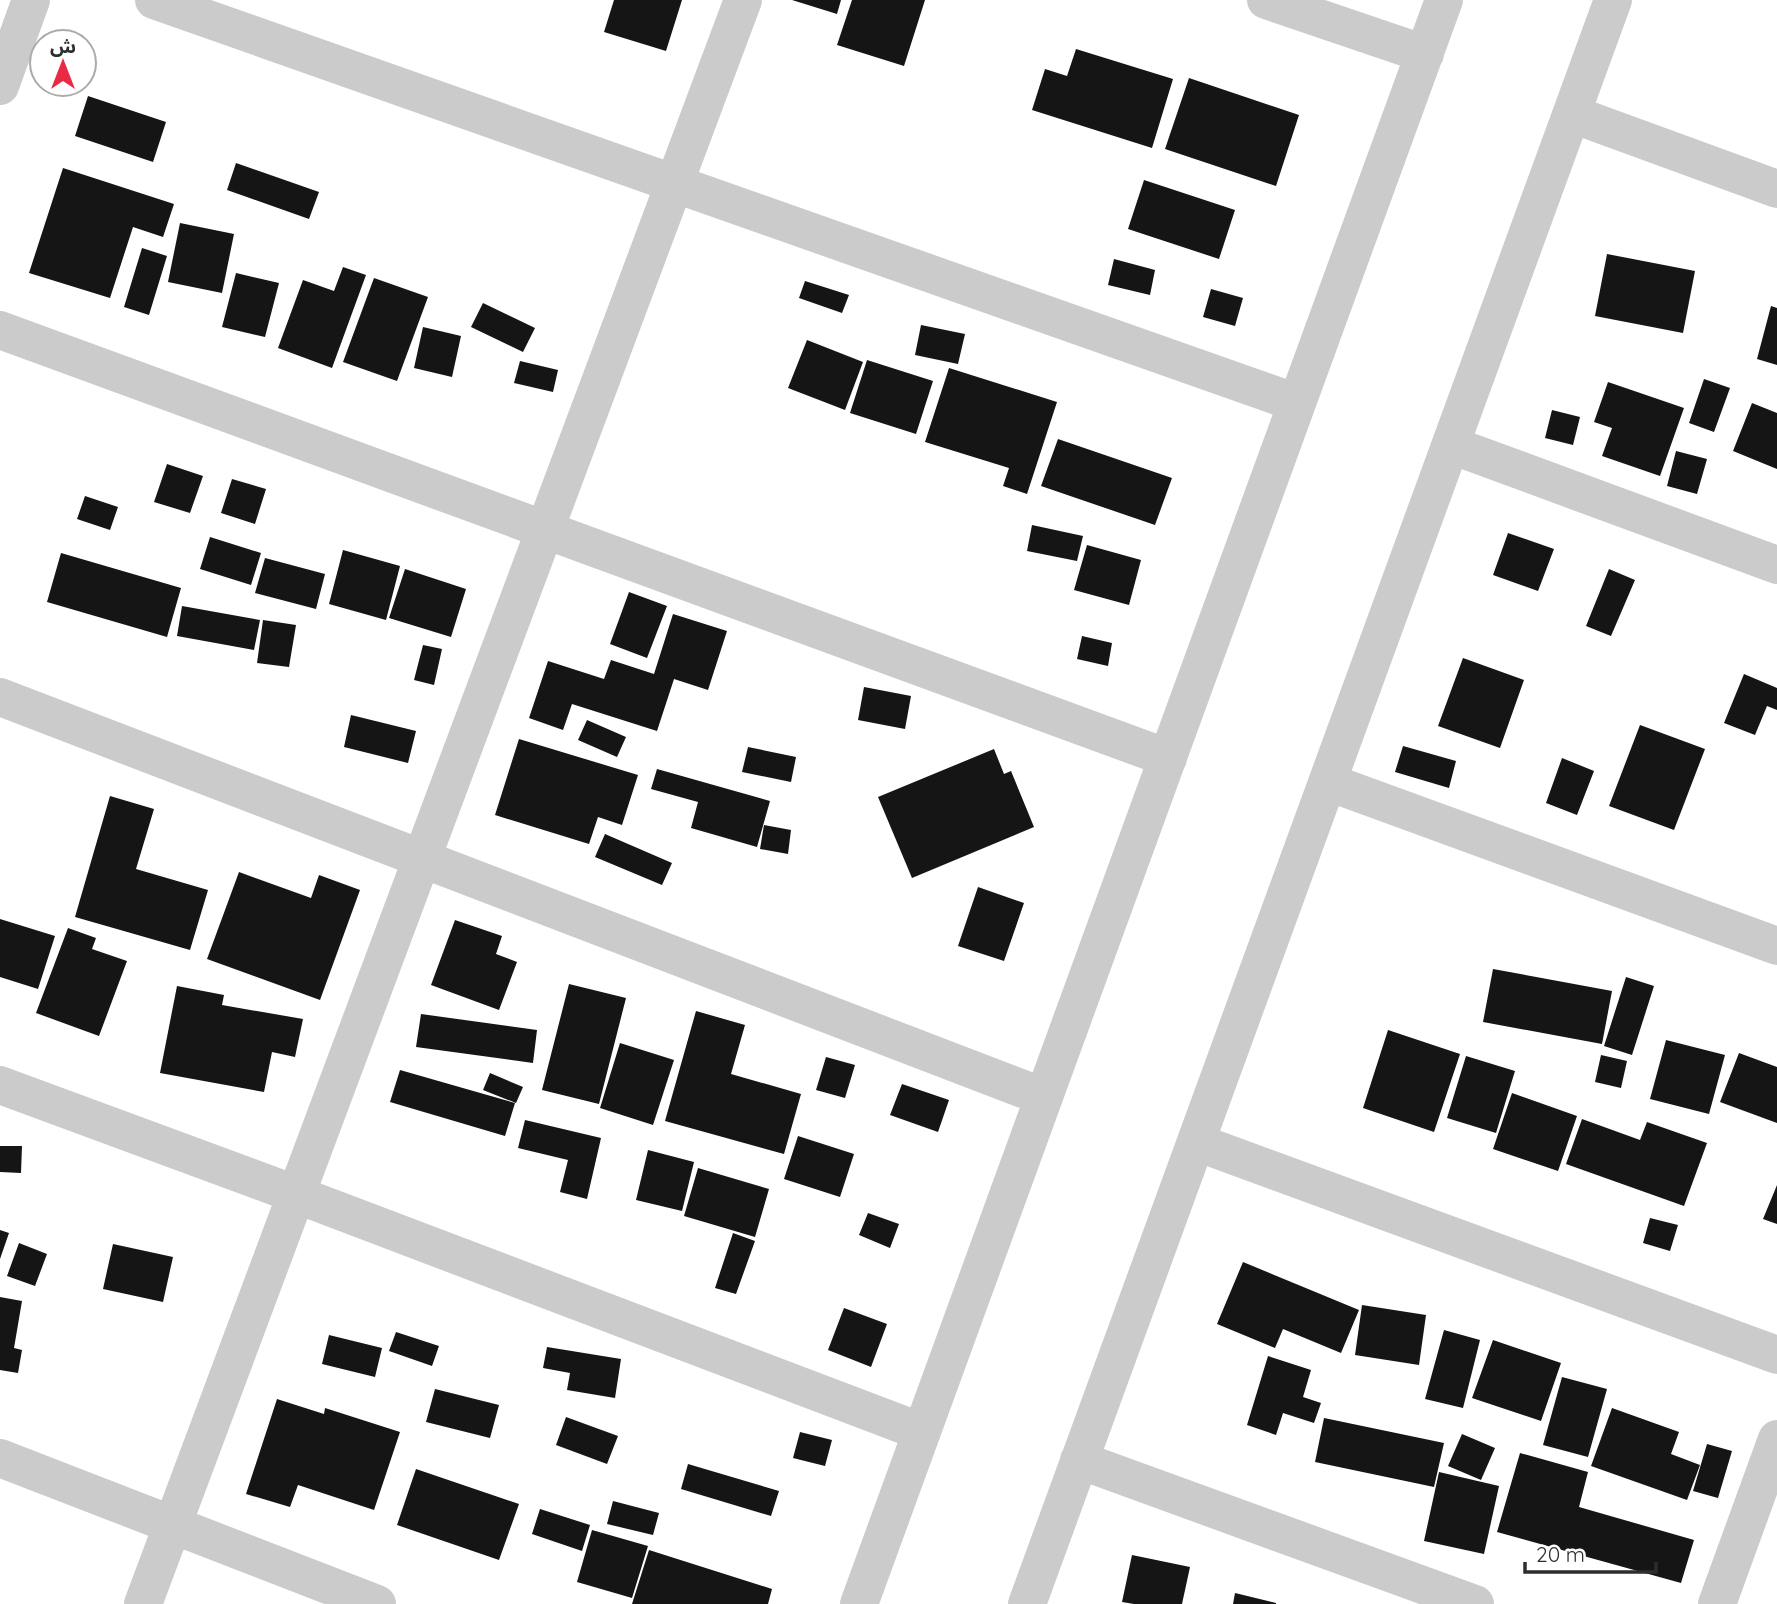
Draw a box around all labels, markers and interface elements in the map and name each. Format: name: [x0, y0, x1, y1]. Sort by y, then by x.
north arrow: [28, 28, 98, 98]
text: ش: [50, 34, 76, 58]
scale bar: [1525, 1530, 1656, 1574]
text: 20 m: [1536, 1541, 1585, 1567]

